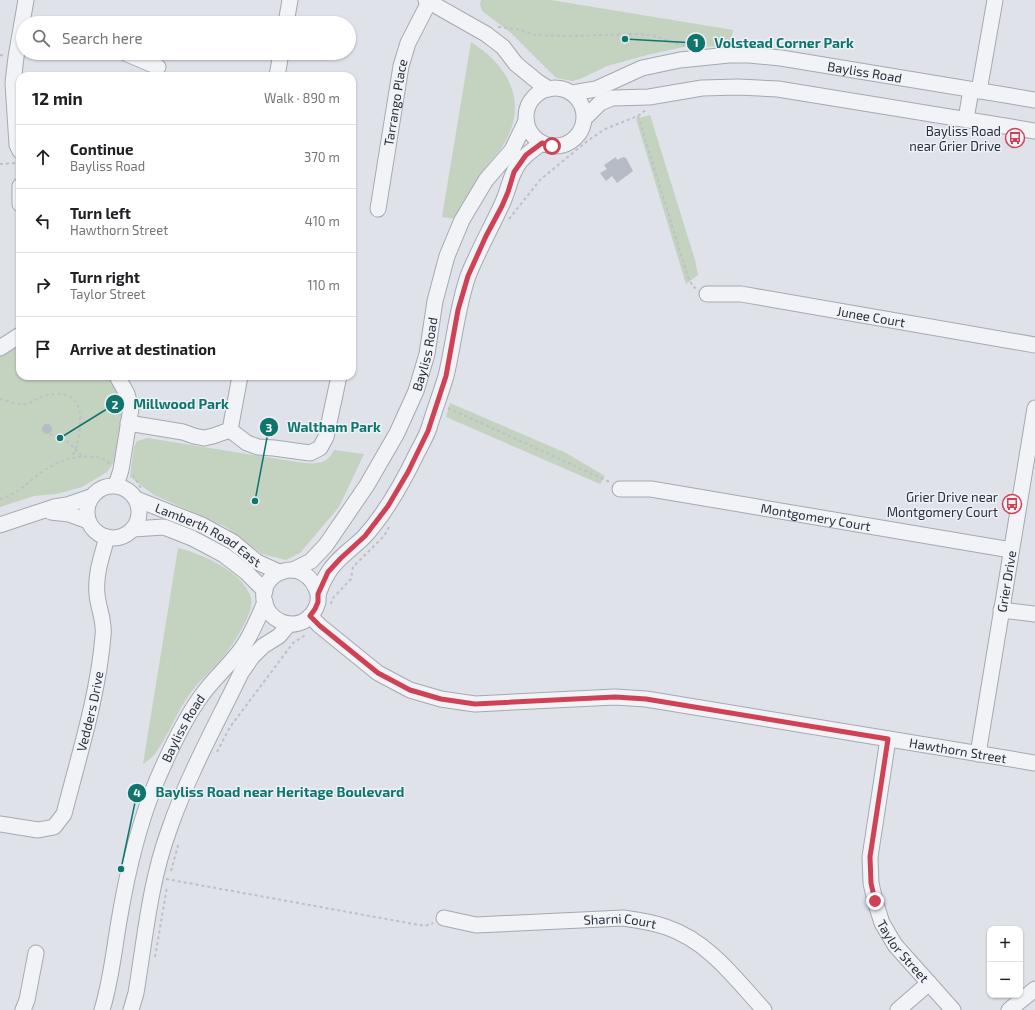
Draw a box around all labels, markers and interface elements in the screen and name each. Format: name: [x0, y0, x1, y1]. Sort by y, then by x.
search box: [16, 16, 356, 60]
icon: search: [30, 27, 52, 49]
text: Search here: [62, 29, 143, 47]
callout: Volstead Corner Park: [686, 30, 862, 56]
text: Volstead Corner Park: [714, 34, 854, 51]
text: 1: [693, 35, 699, 49]
street label: Tarrango Place: [380, 57, 411, 147]
street label: Bayliss Road: [826, 58, 903, 86]
text: 12 min: [32, 88, 83, 108]
text: Walk · 890 m: [264, 90, 340, 106]
place label: Bayliss Road near Grier Drive: [909, 123, 1001, 154]
bus stop icon: Bayliss Road near Grier Drive: [1004, 127, 1026, 149]
route start: [543, 137, 561, 155]
text: Continue: [70, 140, 133, 158]
icon: ahead: [32, 146, 54, 168]
text: 370 m: [304, 149, 340, 165]
text: Bayliss Road: [70, 158, 145, 174]
text: Turn left: [70, 204, 131, 222]
icon: left: [32, 210, 54, 232]
text: 410 m: [305, 213, 340, 229]
text: Hawthorn Street: [70, 222, 168, 238]
text: Turn right: [70, 268, 140, 286]
icon: right: [32, 274, 54, 296]
text: 110 m: [308, 277, 340, 293]
text: Taylor Street: [70, 286, 146, 302]
street label: Junee Court: [836, 303, 906, 330]
street label: Bayliss Road: [408, 316, 440, 393]
icon: arrive: [32, 338, 54, 360]
text: Arrive at destination: [70, 340, 216, 358]
callout: Millwood Park: [105, 391, 237, 417]
text: Millwood Park: [133, 395, 229, 412]
text: 2: [112, 397, 119, 411]
callout: Waltham Park: [259, 414, 389, 440]
text: Waltham Park: [287, 418, 381, 435]
text: 3: [266, 420, 273, 434]
place label: Grier Drive near Montgomery Court: [887, 489, 998, 520]
bus stop icon: Grier Drive near Montgomery Court: [1001, 493, 1023, 515]
street label: Lamberth Road East: [153, 499, 263, 571]
street label: Montgomery Court: [759, 500, 872, 534]
street label: Grier Drive: [993, 549, 1019, 613]
street label: Vedders Drive: [73, 670, 106, 753]
street label: Bayliss Road: [158, 691, 208, 765]
street label: Hawthorn Street: [908, 734, 1008, 766]
callout: Bayliss Road near Heritage Boulevard: [127, 780, 412, 806]
text: Bayliss Road near Heritage Boulevard: [156, 783, 404, 800]
text: 4: [133, 785, 141, 799]
route end: [866, 892, 884, 910]
street label: Sharni Court: [583, 910, 658, 932]
street label: Taylor Street: [874, 917, 933, 986]
map controls: [987, 926, 1023, 998]
button: +: [987, 926, 1023, 962]
button: −: [987, 962, 1023, 998]

